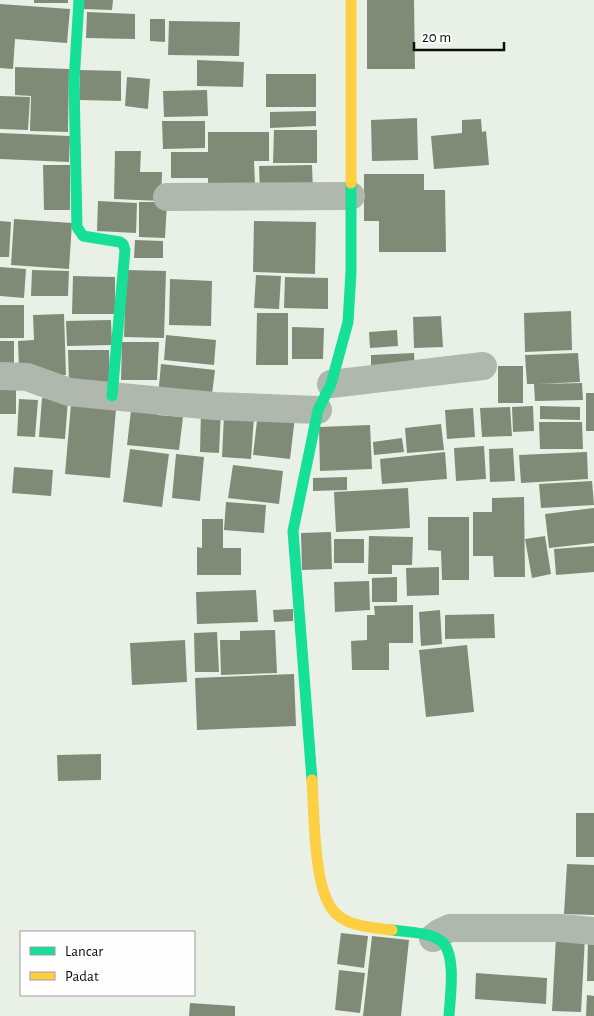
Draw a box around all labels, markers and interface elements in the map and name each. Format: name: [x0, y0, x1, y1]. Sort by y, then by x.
scale bar: [414, 20, 504, 52]
text: 20 m: [422, 30, 451, 45]
legend: [20, 931, 195, 996]
text: Lancar: [65, 944, 103, 959]
text: Padat: [65, 969, 99, 984]

